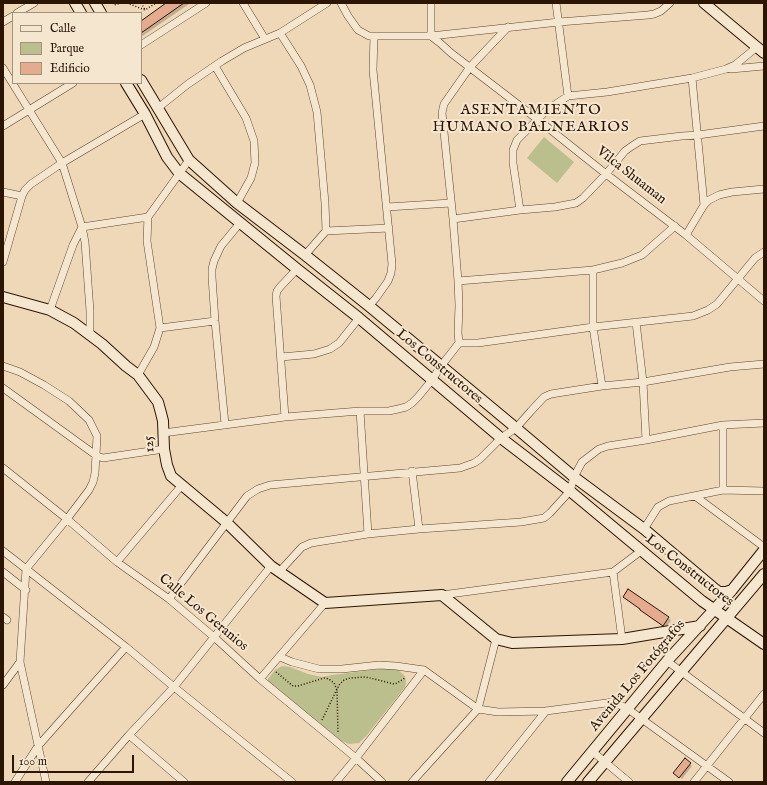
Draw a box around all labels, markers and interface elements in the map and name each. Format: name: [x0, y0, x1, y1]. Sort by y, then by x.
legend: [12, 12, 142, 84]
text: Calle: [50, 21, 76, 36]
text: Parque: [50, 41, 84, 56]
text: Edificio: [50, 61, 90, 76]
district label: ASENTAMIENTO HUMANO BALNEARIOS: [432, 102, 630, 137]
street label: Vilca Shuaman: [593, 144, 669, 208]
street label: Los Constructores: [392, 326, 486, 408]
street label: 125: [141, 435, 159, 453]
street label: Los Constructores: [641, 531, 737, 611]
street label: Calle Los Geranios: [155, 571, 251, 655]
street label: Avenida Los Fotógrafos: [587, 617, 689, 735]
scale bar: [14, 747, 136, 773]
text: 100 m: [19, 754, 47, 769]

